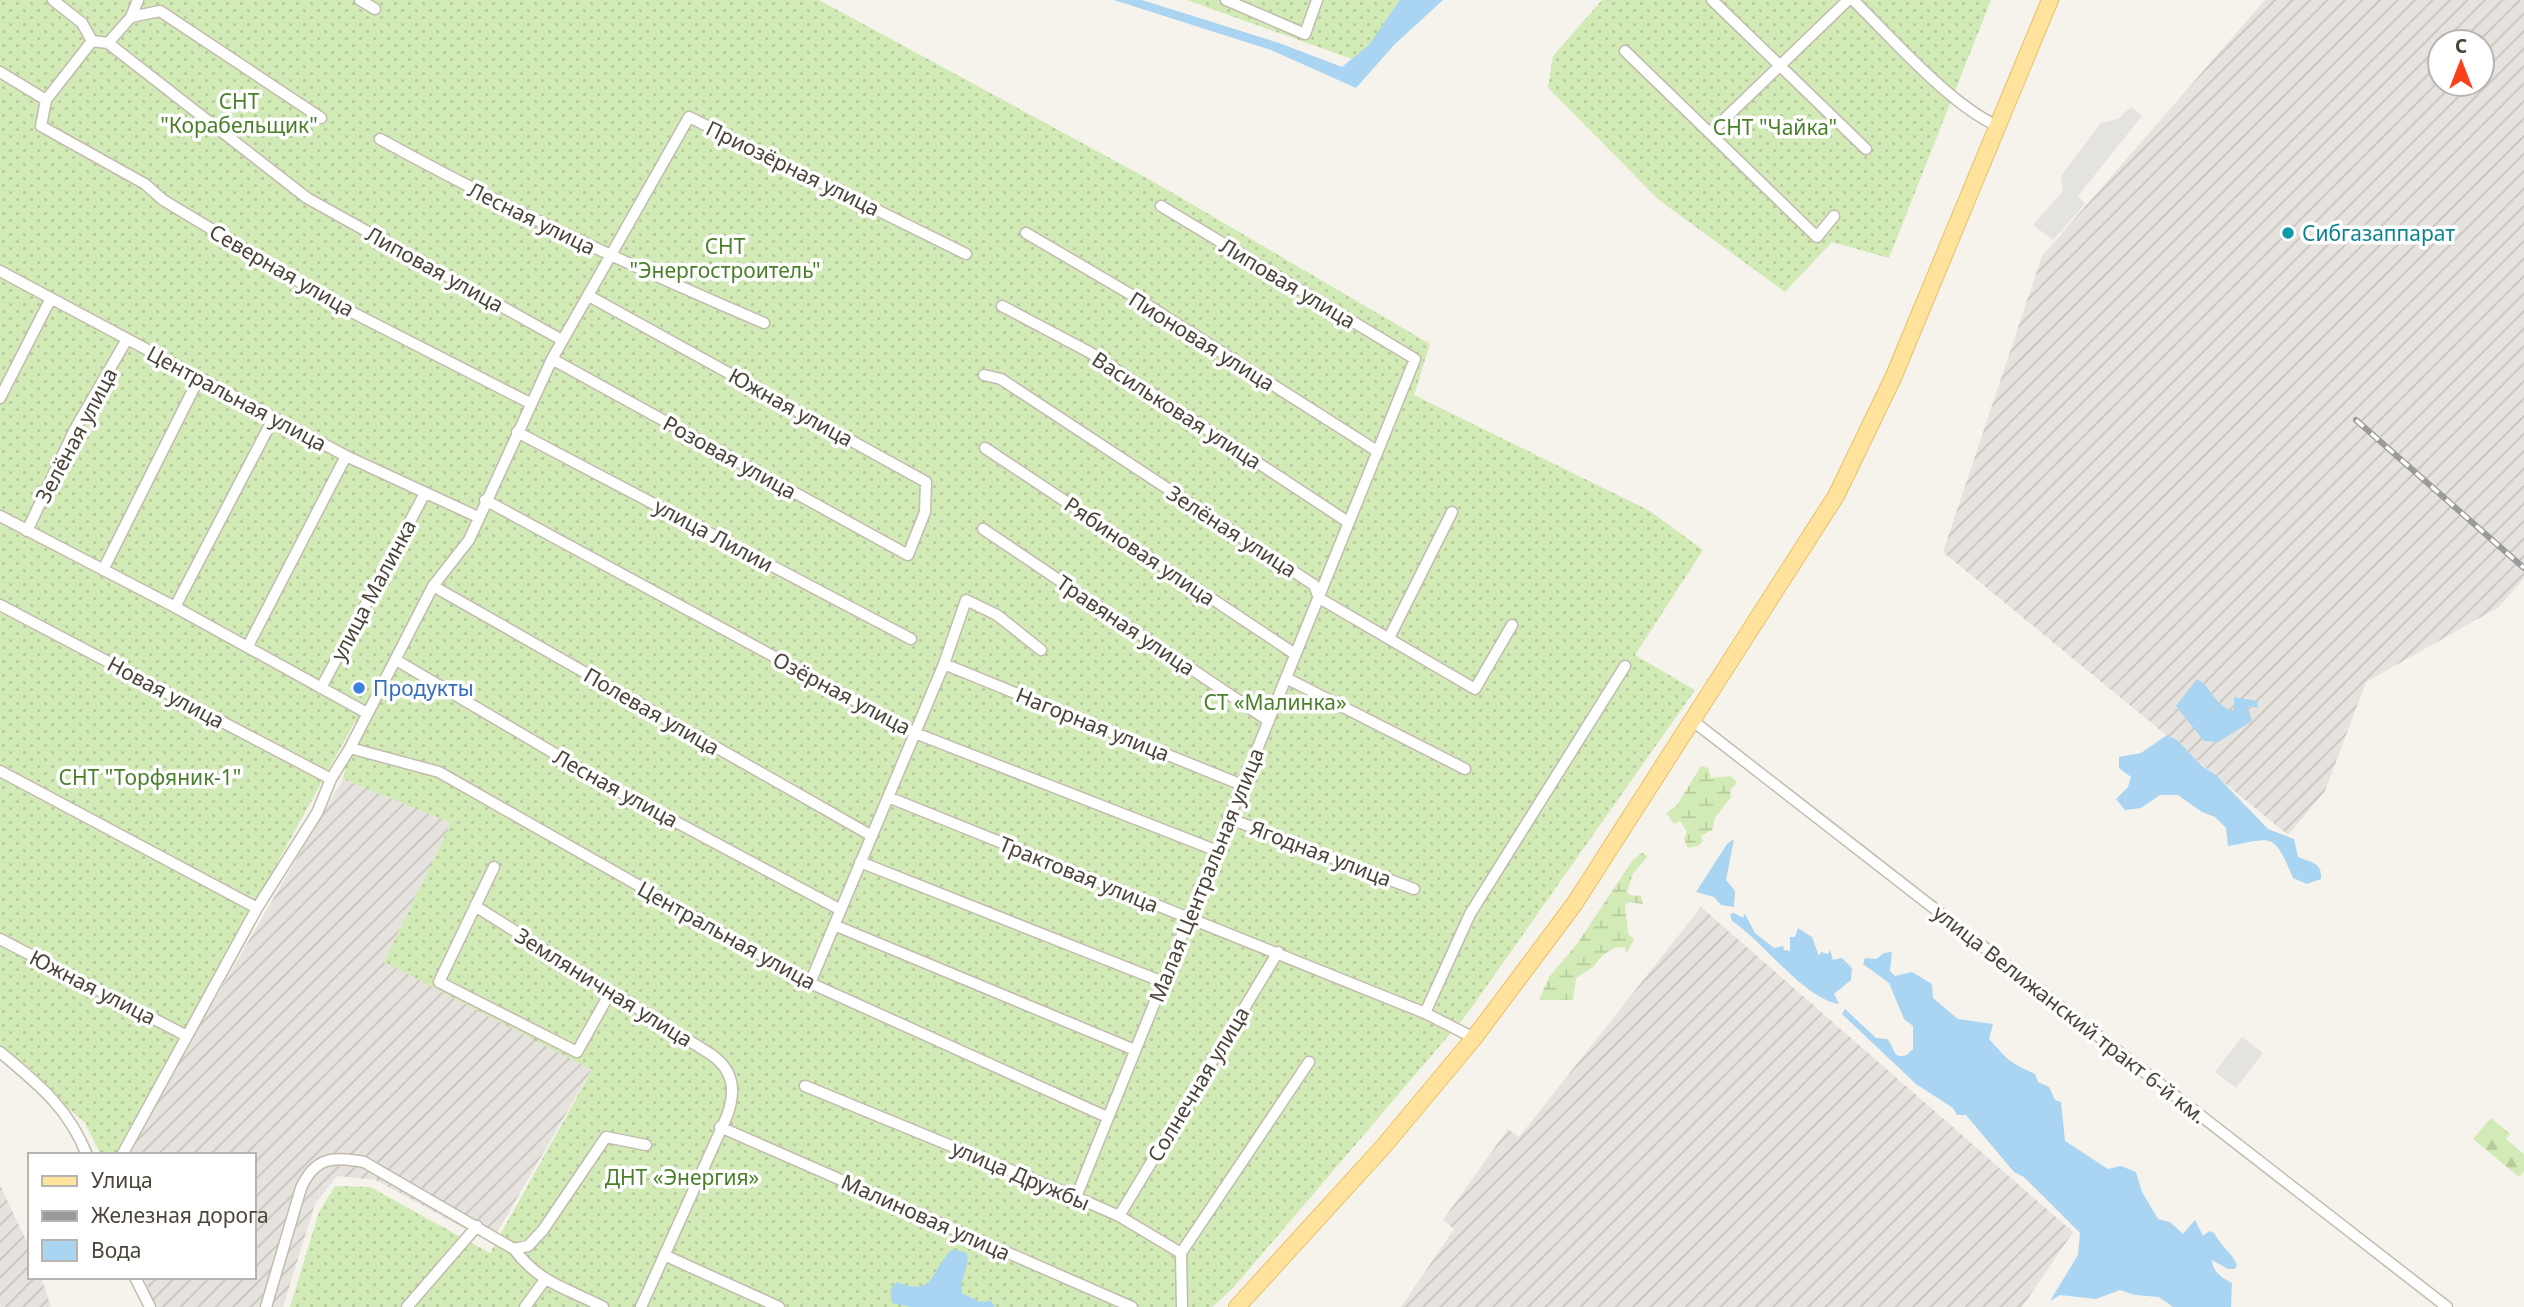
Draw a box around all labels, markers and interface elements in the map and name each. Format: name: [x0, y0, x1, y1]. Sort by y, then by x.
north arrow: [2426, 28, 2496, 98]
text: С: [2455, 33, 2467, 59]
park label: СНТ "Корабельщик": [160, 87, 318, 139]
park label: СНТ "Чайка": [1713, 113, 1837, 141]
street label: Приозёрная улица: [701, 114, 885, 222]
street label: Лесная улица: [464, 175, 600, 261]
street label: Северная улица: [204, 217, 360, 323]
place label: Сибгазаппарат: [2302, 219, 2455, 247]
street label: Липовая улица: [361, 220, 509, 318]
marker: Сибгазаппарат: [2280, 225, 2296, 241]
street label: Липовая улица: [1215, 231, 1361, 335]
park label: СНТ "Энергостроитель": [629, 232, 821, 284]
street label: Пионовая улица: [1124, 285, 1280, 397]
street label: Центральная улица: [142, 339, 332, 457]
street label: Васильковая улица: [1087, 345, 1267, 475]
street label: Южная улица: [724, 361, 858, 453]
street label: Зелёная улица: [29, 363, 123, 507]
street label: Розовая улица: [658, 409, 802, 505]
street label: Зелёная улица: [1162, 479, 1302, 583]
street label: Рябиновая улица: [1059, 490, 1221, 612]
street label: улица Лилии: [650, 492, 778, 578]
street label: улица Малинка: [324, 514, 422, 666]
street label: Травяная улица: [1051, 568, 1201, 682]
street label: Озёрная улица: [768, 645, 916, 741]
street label: Новая улица: [103, 649, 229, 735]
street label: Полевая улица: [579, 661, 725, 761]
place label: Продукты: [373, 674, 474, 702]
marker: Продукты: [351, 680, 367, 696]
street label: Нагорная улица: [1012, 680, 1174, 768]
park label: CТ «Малинка»: [1203, 688, 1347, 716]
street label: Лесная улица: [549, 742, 683, 834]
street label: Малая Центральная улица: [1142, 744, 1270, 1006]
park label: СНТ "Торфяник-1": [59, 763, 241, 791]
street label: Ягодная улица: [1246, 813, 1396, 893]
street label: Трактовая улица: [995, 829, 1163, 919]
street label: Центральная улица: [633, 874, 821, 996]
street label: улица Велижанский тракт 6-й км.: [1928, 898, 2212, 1130]
street label: Земляничная улица: [510, 921, 698, 1053]
street label: Южная улица: [25, 943, 161, 1031]
street label: Солнечная улица: [1141, 1001, 1255, 1167]
street label: улица Дружбы: [948, 1133, 1094, 1217]
legend: [28, 1153, 256, 1279]
park label: ДНТ «Энергия»: [605, 1163, 759, 1191]
text: Улица: [91, 1166, 153, 1194]
street label: Малиновая улица: [837, 1167, 1015, 1267]
text: Железная дорога: [91, 1201, 269, 1229]
text: Вода: [91, 1236, 141, 1264]

